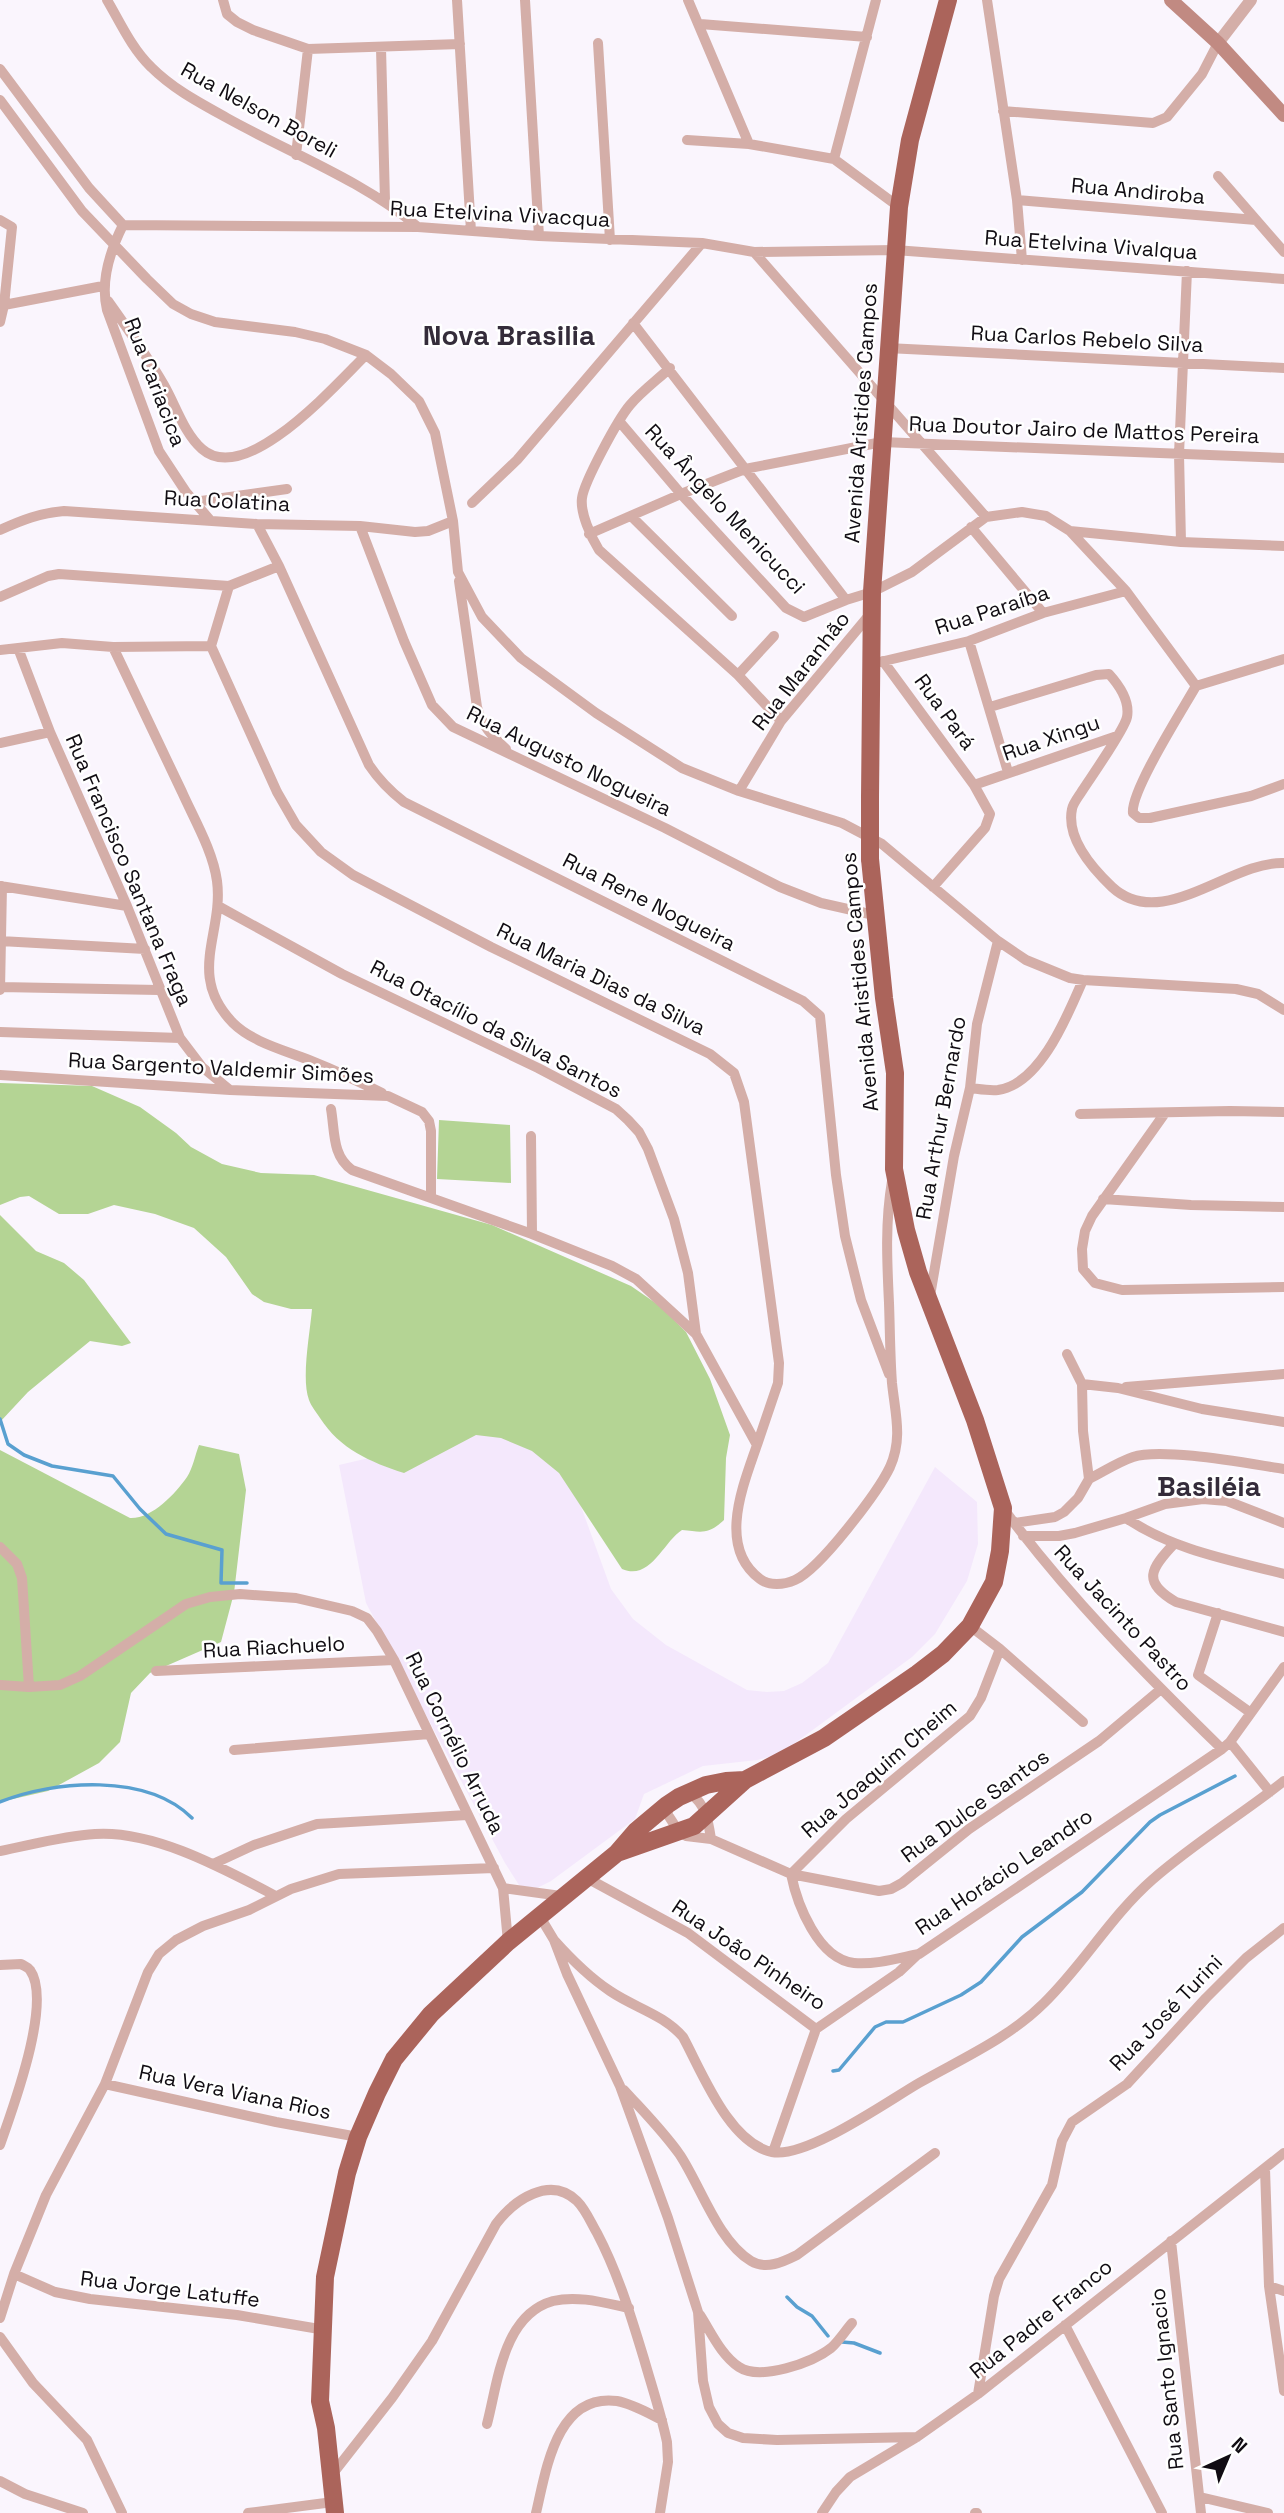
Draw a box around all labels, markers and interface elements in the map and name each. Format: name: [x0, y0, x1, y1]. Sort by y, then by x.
street label: Rua Nelson Boreli: [176, 55, 342, 164]
street label: Rua Andiroba: [1070, 171, 1206, 210]
street label: Rua Etelvina Vivacqua: [389, 194, 611, 233]
street label: Rua Etelvina Vivalqua: [984, 224, 1199, 265]
street label: Avenida Aristides Campos: [838, 282, 883, 544]
street label: Rua Cariacica: [118, 313, 192, 450]
district label: Nova Brasilia: [423, 317, 595, 353]
street label: Rua Carlos Rebelo Silva: [970, 319, 1204, 358]
street label: Rua Doutor Jairo de Mattos Pereira: [908, 410, 1260, 449]
street label: Rua Ângelo Menicucci: [639, 418, 811, 599]
street label: Rua Colatina: [163, 484, 291, 517]
street label: Rua Paraíba: [931, 578, 1052, 641]
street label: Rua Maranhão: [746, 606, 856, 736]
street label: Rua Pará: [909, 668, 982, 755]
street label: Rua Augusto Nogueira: [462, 699, 676, 822]
street label: Rua Xingu: [999, 708, 1103, 767]
street label: Rua Francisco Santana Fraga: [60, 730, 199, 1010]
street label: Rua Rene Nogueira: [558, 846, 740, 957]
street label: Avenida Aristides Campos: [835, 851, 884, 1113]
street label: Rua Maria Dias da Silva: [492, 916, 710, 1041]
street label: Rua Otacílio da Silva Santos: [366, 953, 627, 1104]
street label: Rua Arthur Bernardo: [909, 1014, 972, 1222]
street label: Rua Sargento Valdemir Simões: [67, 1046, 375, 1089]
district label: Basiléia: [1157, 1468, 1261, 1504]
street label: Rua Jacinto Pastro: [1048, 1539, 1198, 1697]
street label: Rua Riachuelo: [202, 1629, 346, 1664]
street label: Rua Cornélio Arruda: [400, 1647, 511, 1838]
street label: Rua Joaquim Cheim: [795, 1694, 962, 1844]
street label: Rua Dulce Santos: [895, 1743, 1054, 1868]
street label: Rua Horácio Leandro: [910, 1802, 1098, 1941]
street label: Rua João Pinheiro: [667, 1893, 832, 2016]
street label: Rua José Turini: [1103, 1949, 1228, 2077]
street label: Rua Vera Viana Rios: [137, 2058, 334, 2125]
street label: Rua Padre Franco: [964, 2253, 1118, 2384]
street label: Rua Jorge Latuffe: [79, 2264, 261, 2313]
street label: Rua Santo Ignacio: [1144, 2287, 1189, 2471]
north arrow: [1193, 2422, 1263, 2492]
text: N: [1226, 2432, 1253, 2459]

